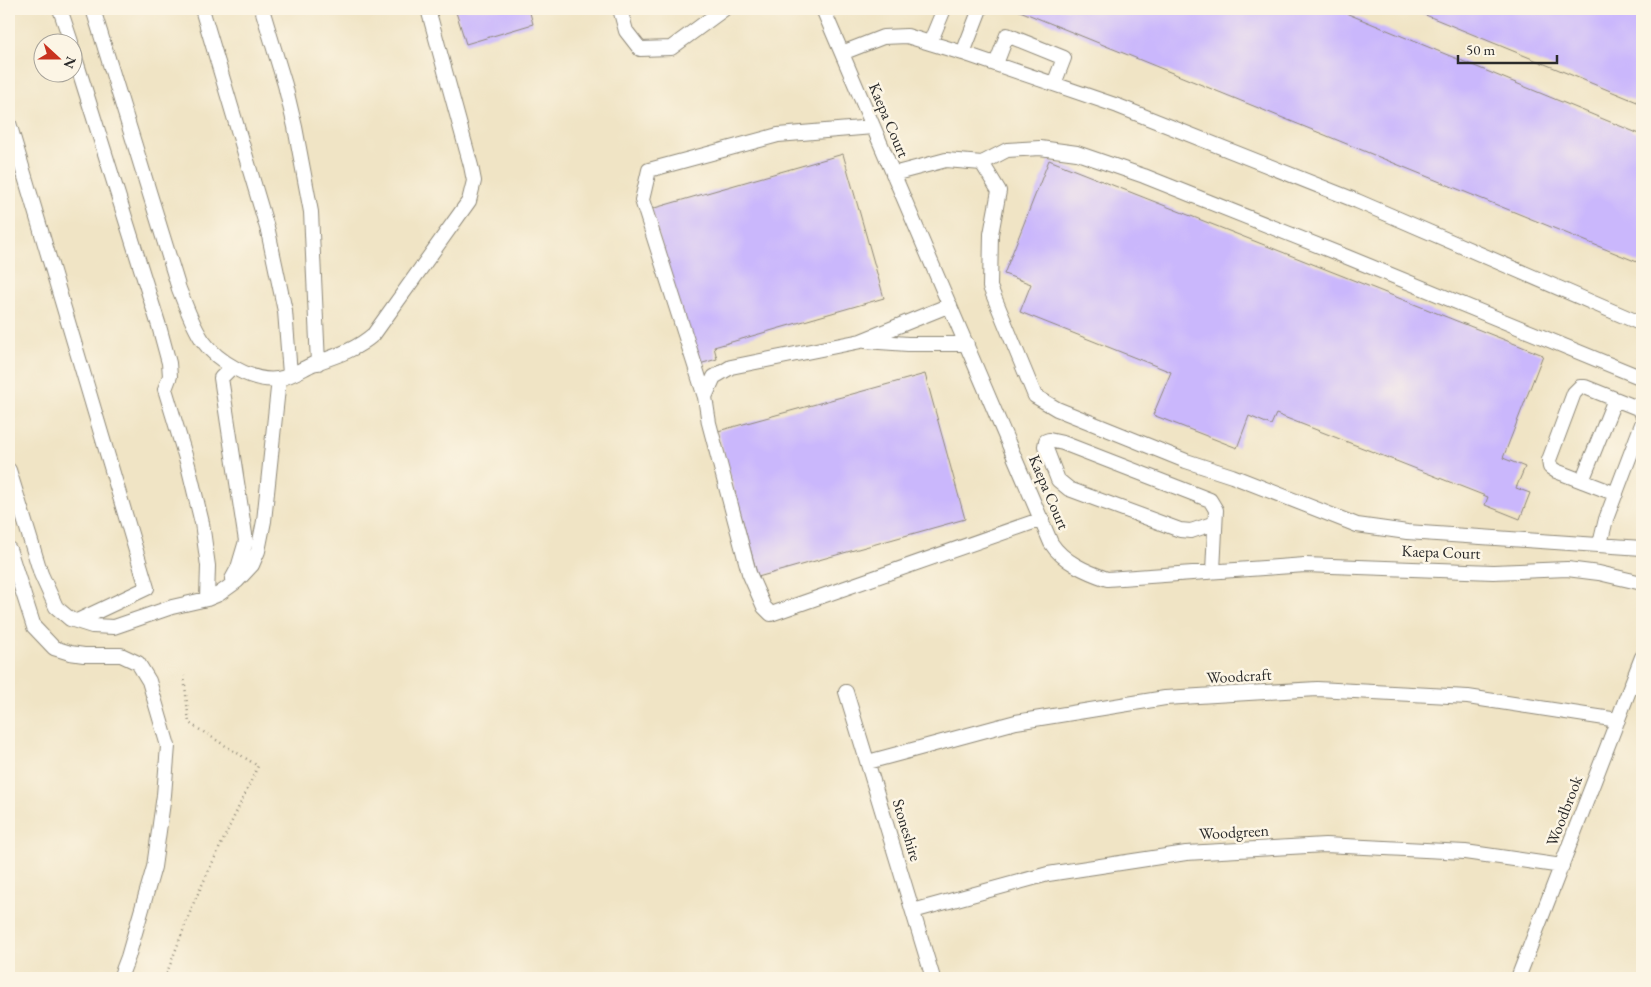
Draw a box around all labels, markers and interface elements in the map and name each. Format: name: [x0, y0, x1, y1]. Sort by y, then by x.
north arrow: [32, 32, 82, 82]
scale bar: [1458, 32, 1557, 64]
text: 50 m: [1466, 40, 1495, 59]
text: N: [59, 54, 81, 72]
street label: Kaepa Court: [864, 79, 914, 161]
street label: Kaepa Court: [1024, 451, 1074, 533]
street label: Kaepa Court: [1401, 540, 1481, 564]
street label: Woodcraft: [1206, 664, 1272, 688]
street label: Woodbrook: [1541, 772, 1587, 849]
street label: Stoneshire: [888, 796, 926, 864]
street label: Woodgreen: [1198, 820, 1270, 844]

